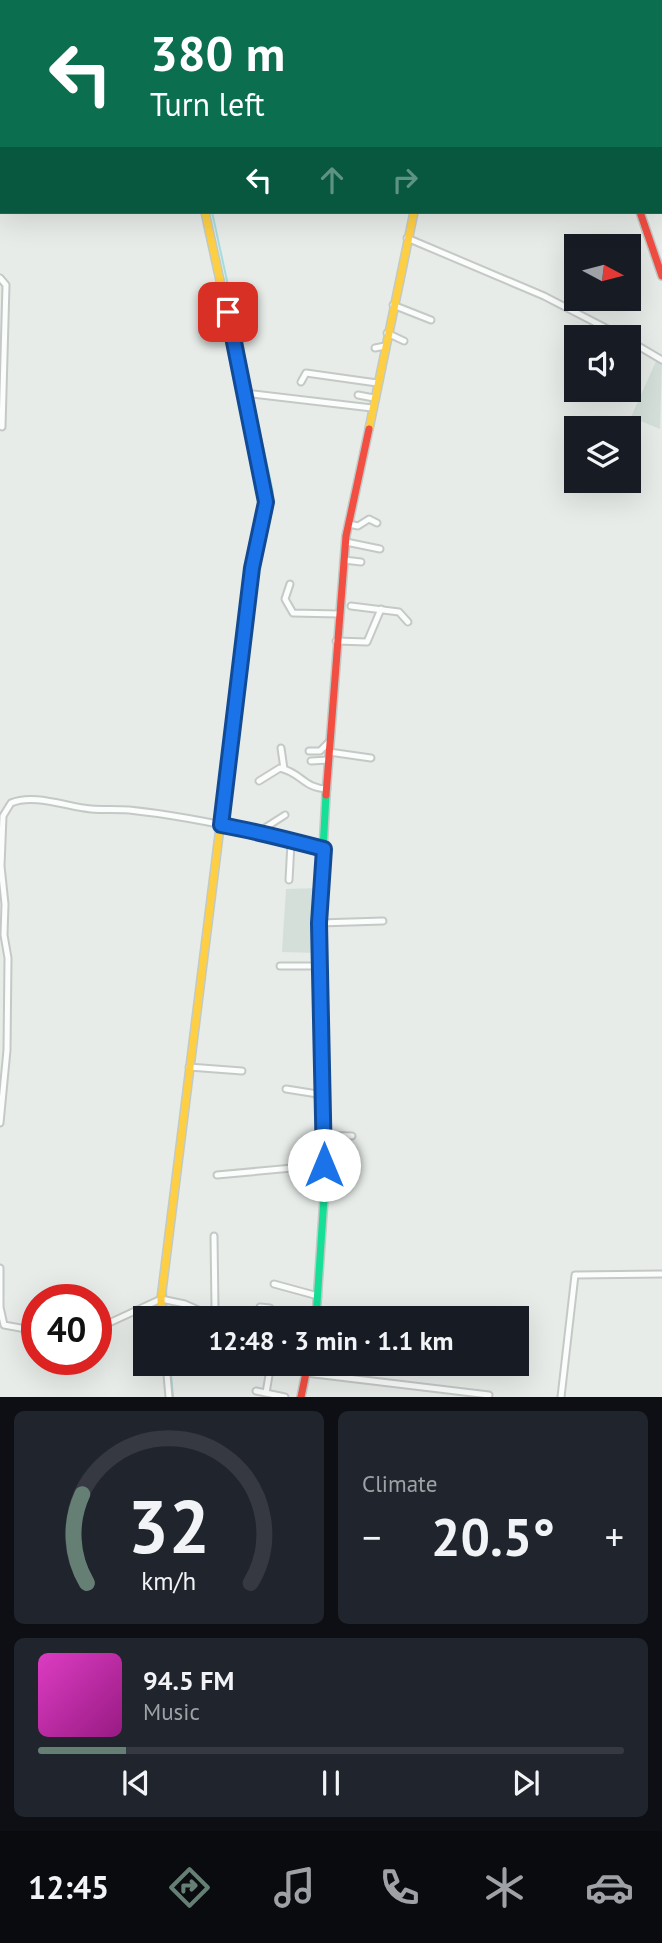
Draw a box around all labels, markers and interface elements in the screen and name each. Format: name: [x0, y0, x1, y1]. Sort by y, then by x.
text: 380 m: [150, 21, 285, 85]
icon: left: [35, 28, 126, 119]
text: Turn left: [150, 83, 265, 125]
icon: left: [240, 161, 278, 199]
icon: ahead: [313, 161, 351, 199]
icon: right: [386, 161, 424, 199]
north arrow: [564, 234, 640, 312]
map controls: [564, 234, 641, 493]
pin: [198, 282, 258, 342]
icon: arrive: [209, 293, 247, 331]
button: sound: [564, 325, 641, 402]
button: layers: [564, 416, 641, 493]
position arrow: [287, 1128, 361, 1202]
speed limit sign: 40: [21, 1284, 112, 1375]
text: 12:48 · 3 min · 1.1 km: [209, 1324, 454, 1357]
text: Climate: [362, 1469, 437, 1498]
text: 32: [128, 1480, 210, 1574]
text: 20.5°: [431, 1503, 555, 1570]
text: −: [362, 1512, 381, 1561]
text: +: [605, 1512, 624, 1561]
text: km/h: [142, 1565, 196, 1597]
text: 94.5 FM: [143, 1664, 234, 1697]
text: Music: [143, 1697, 200, 1726]
icon: previous: [117, 1764, 155, 1802]
icon: pause: [312, 1764, 350, 1802]
icon: next: [507, 1764, 545, 1802]
icon: directions: [165, 1863, 214, 1912]
icon: music: [270, 1863, 319, 1912]
icon: phone: [375, 1863, 424, 1912]
icon: climate: [480, 1863, 529, 1912]
icon: car: [585, 1863, 634, 1912]
text: 12:45: [28, 1866, 109, 1908]

